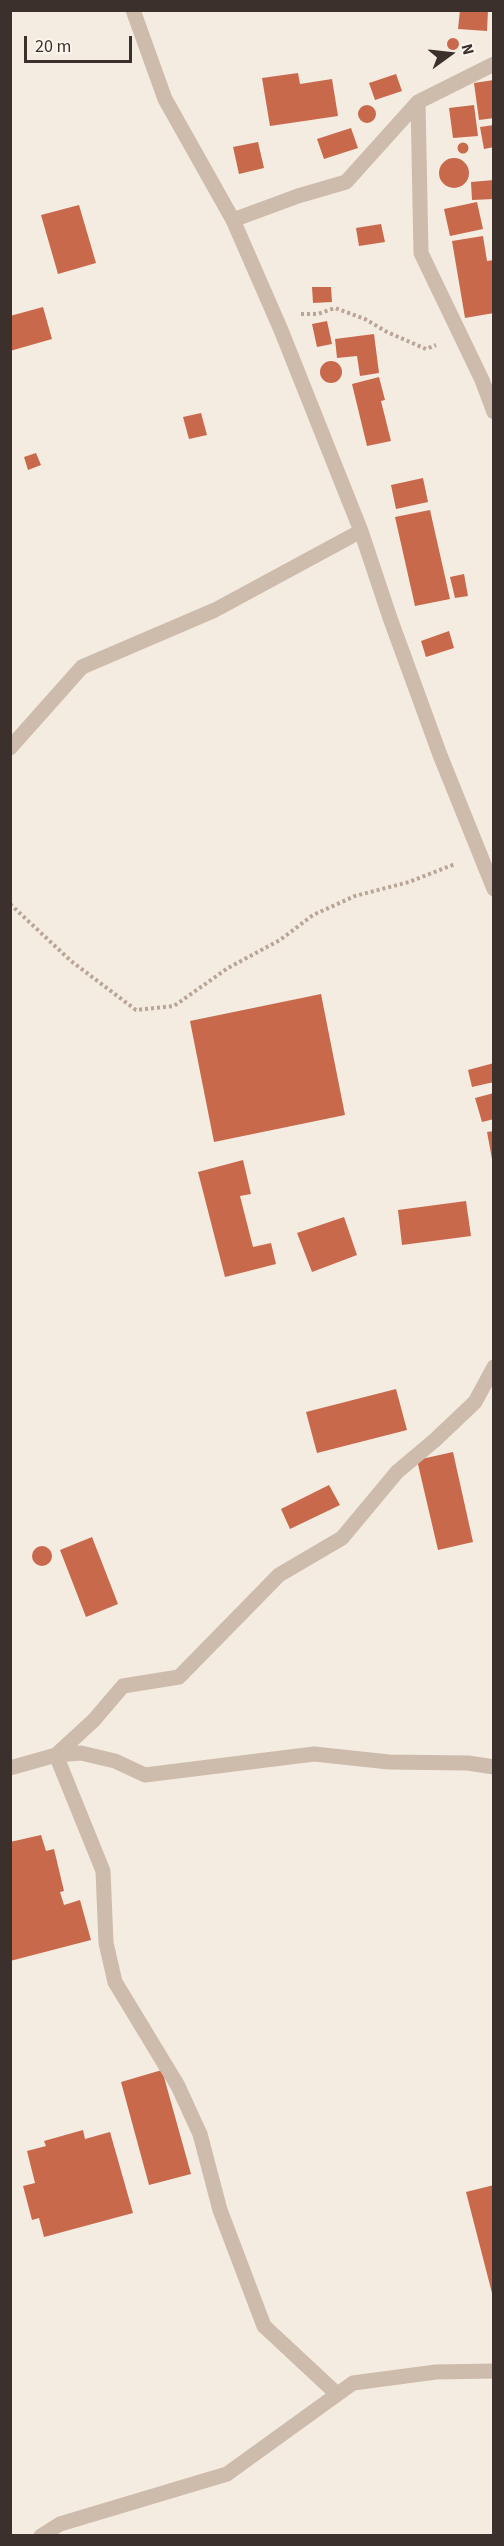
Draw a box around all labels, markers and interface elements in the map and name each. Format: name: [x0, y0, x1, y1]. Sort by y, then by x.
scale bar: [27, 24, 135, 62]
north arrow: [420, 24, 480, 84]
text: 20 m: [35, 34, 71, 59]
text: N: [455, 41, 479, 57]

